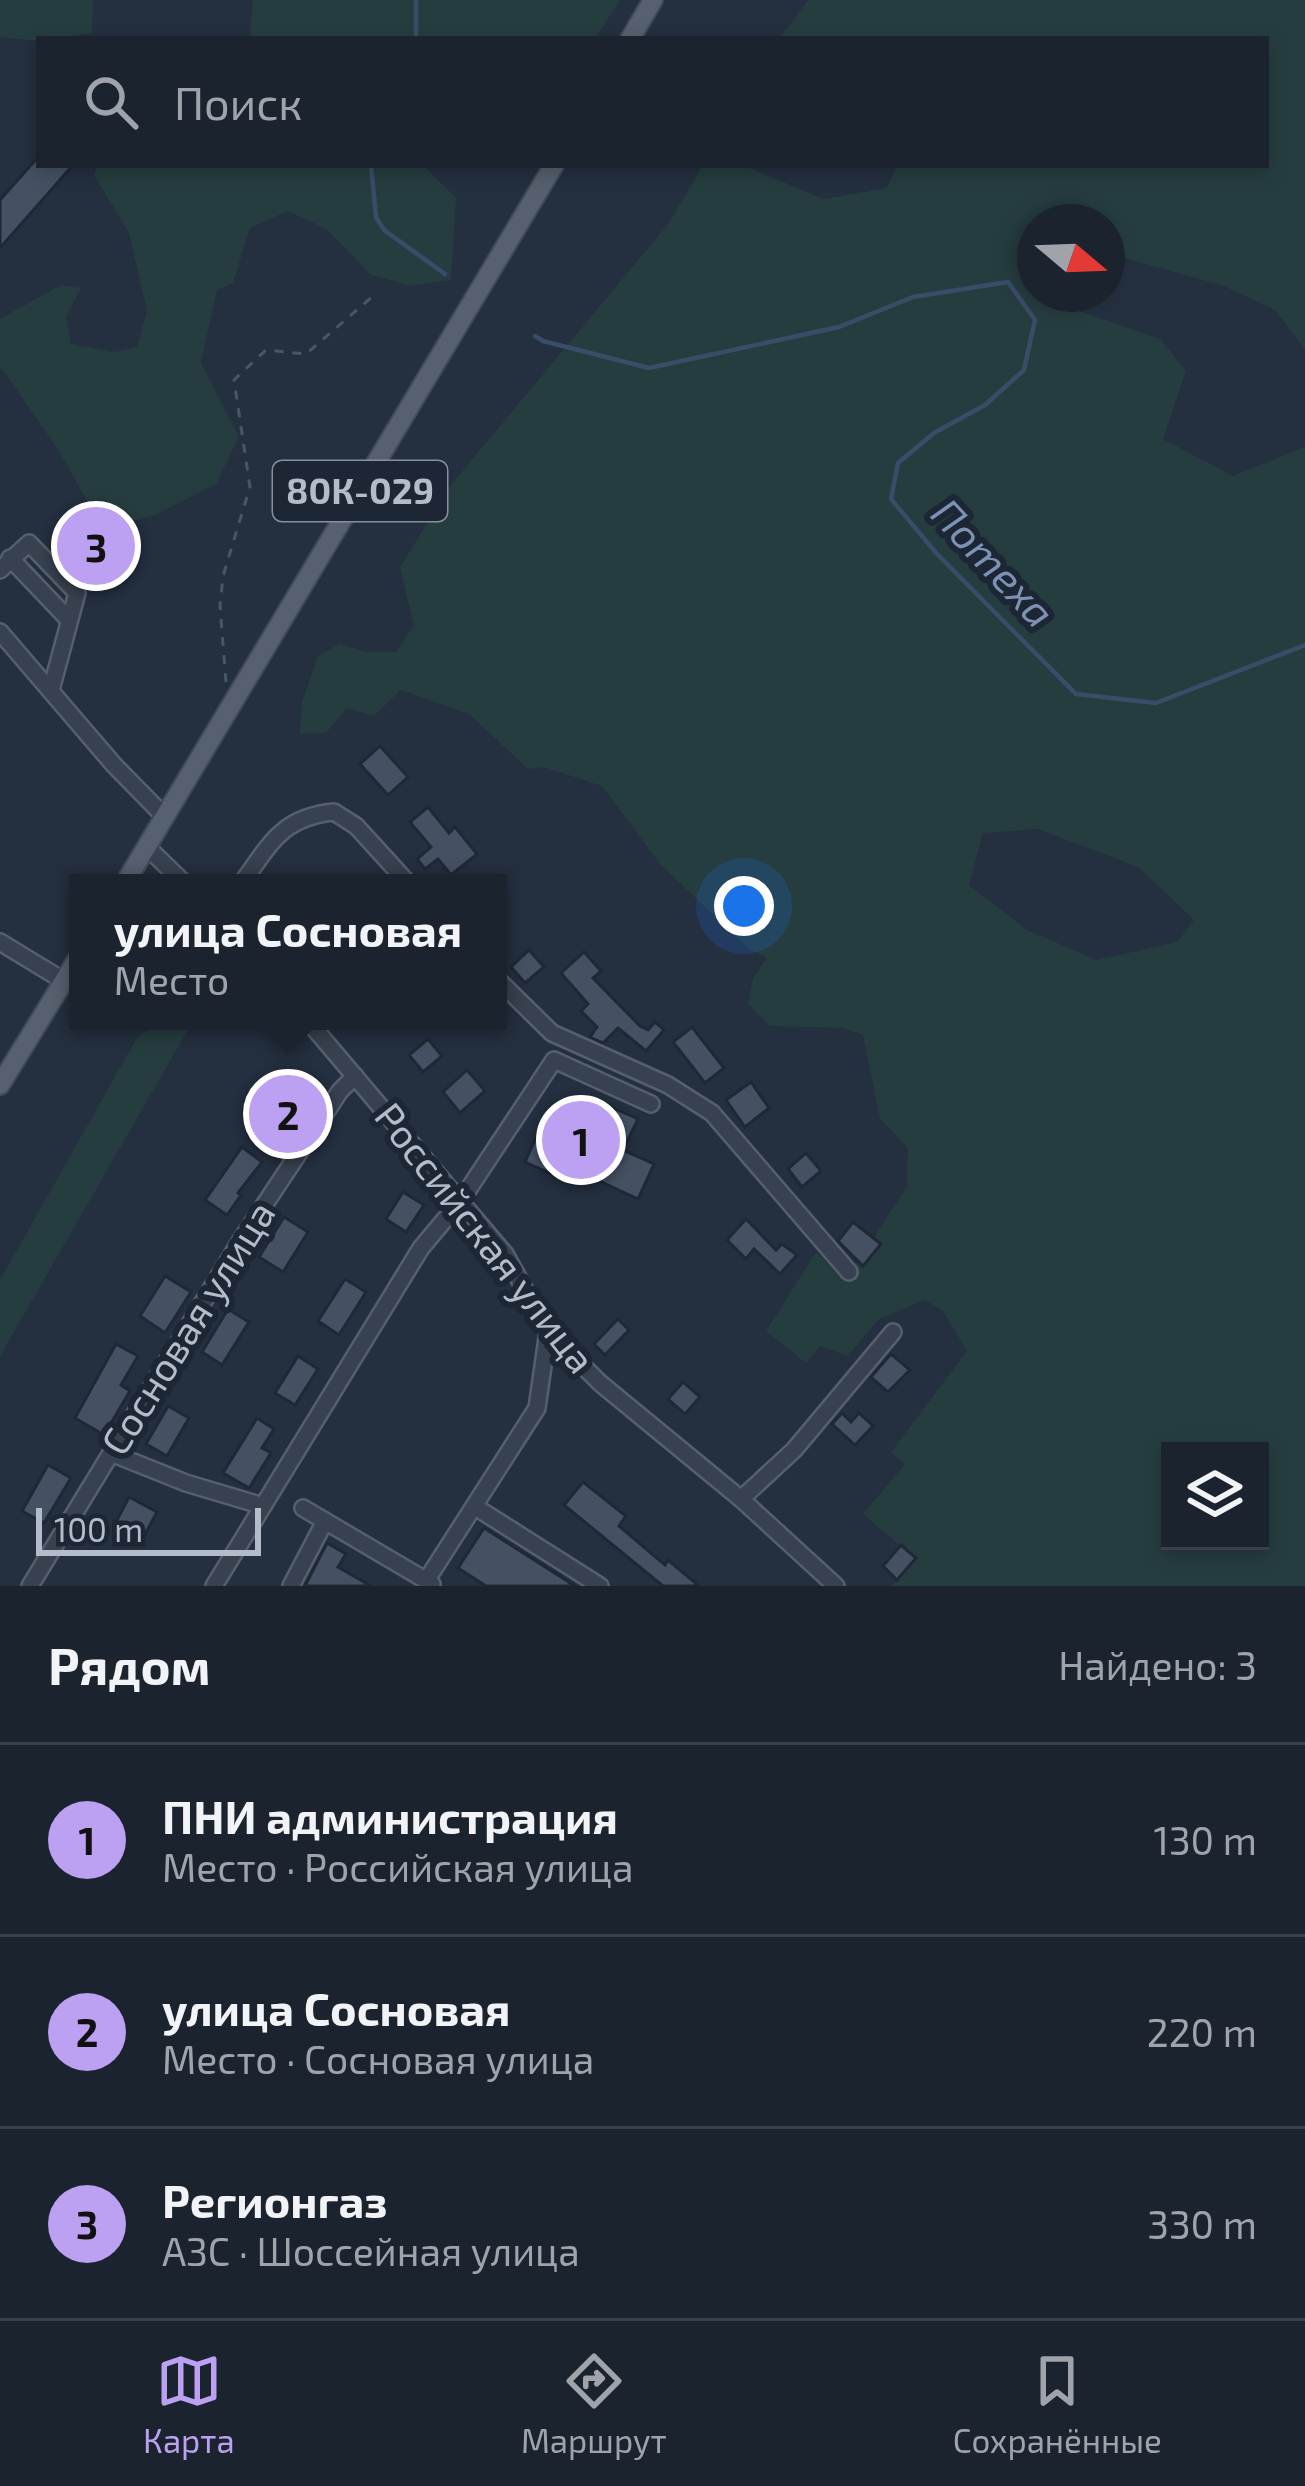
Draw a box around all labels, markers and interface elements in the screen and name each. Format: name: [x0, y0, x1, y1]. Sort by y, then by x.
search box: [36, 36, 1269, 168]
icon: search: [78, 69, 144, 135]
text: Поиск: [174, 75, 302, 129]
north arrow: [1017, 204, 1125, 312]
road number: 80К-029: [273, 461, 447, 521]
water label: Потеха: [923, 487, 1066, 636]
pin: 3: [57, 501, 135, 591]
popup: [69, 874, 507, 1030]
your location: [714, 876, 774, 936]
text: улица Сосновая: [114, 902, 462, 956]
text: Место: [114, 956, 229, 1003]
pin: 2: [249, 1069, 327, 1159]
street label: Российская улица: [365, 1093, 606, 1382]
pin: 1: [542, 1095, 620, 1185]
street label: Сосновая улица: [90, 1192, 284, 1463]
map controls: [1161, 1442, 1269, 1550]
button: layers: [1161, 1442, 1269, 1550]
scale bar: [36, 1502, 261, 1555]
text: 100 m: [54, 1509, 143, 1549]
text: Рядом: [48, 1634, 211, 1695]
text: Найдено: 3: [1058, 1641, 1257, 1688]
text: ПНИ администрация: [162, 1789, 618, 1843]
text: 1: [79, 1816, 95, 1863]
text: 130 m: [1153, 1816, 1257, 1863]
text: Место · Российская улица: [162, 1843, 633, 1890]
text: улица Сосновая: [162, 1981, 510, 2035]
text: 2: [76, 2008, 98, 2055]
text: 220 m: [1147, 2008, 1257, 2055]
text: Место · Сосновая улица: [162, 2035, 594, 2082]
text: Регионгаз: [162, 2173, 387, 2227]
text: 3: [76, 2200, 98, 2247]
text: 330 m: [1147, 2200, 1257, 2247]
text: АЗС · Шоссейная улица: [162, 2227, 580, 2274]
tab: Карта: [143, 2348, 235, 2460]
tab: Маршрут: [521, 2348, 667, 2460]
tab: Сохранённые: [953, 2348, 1162, 2460]

